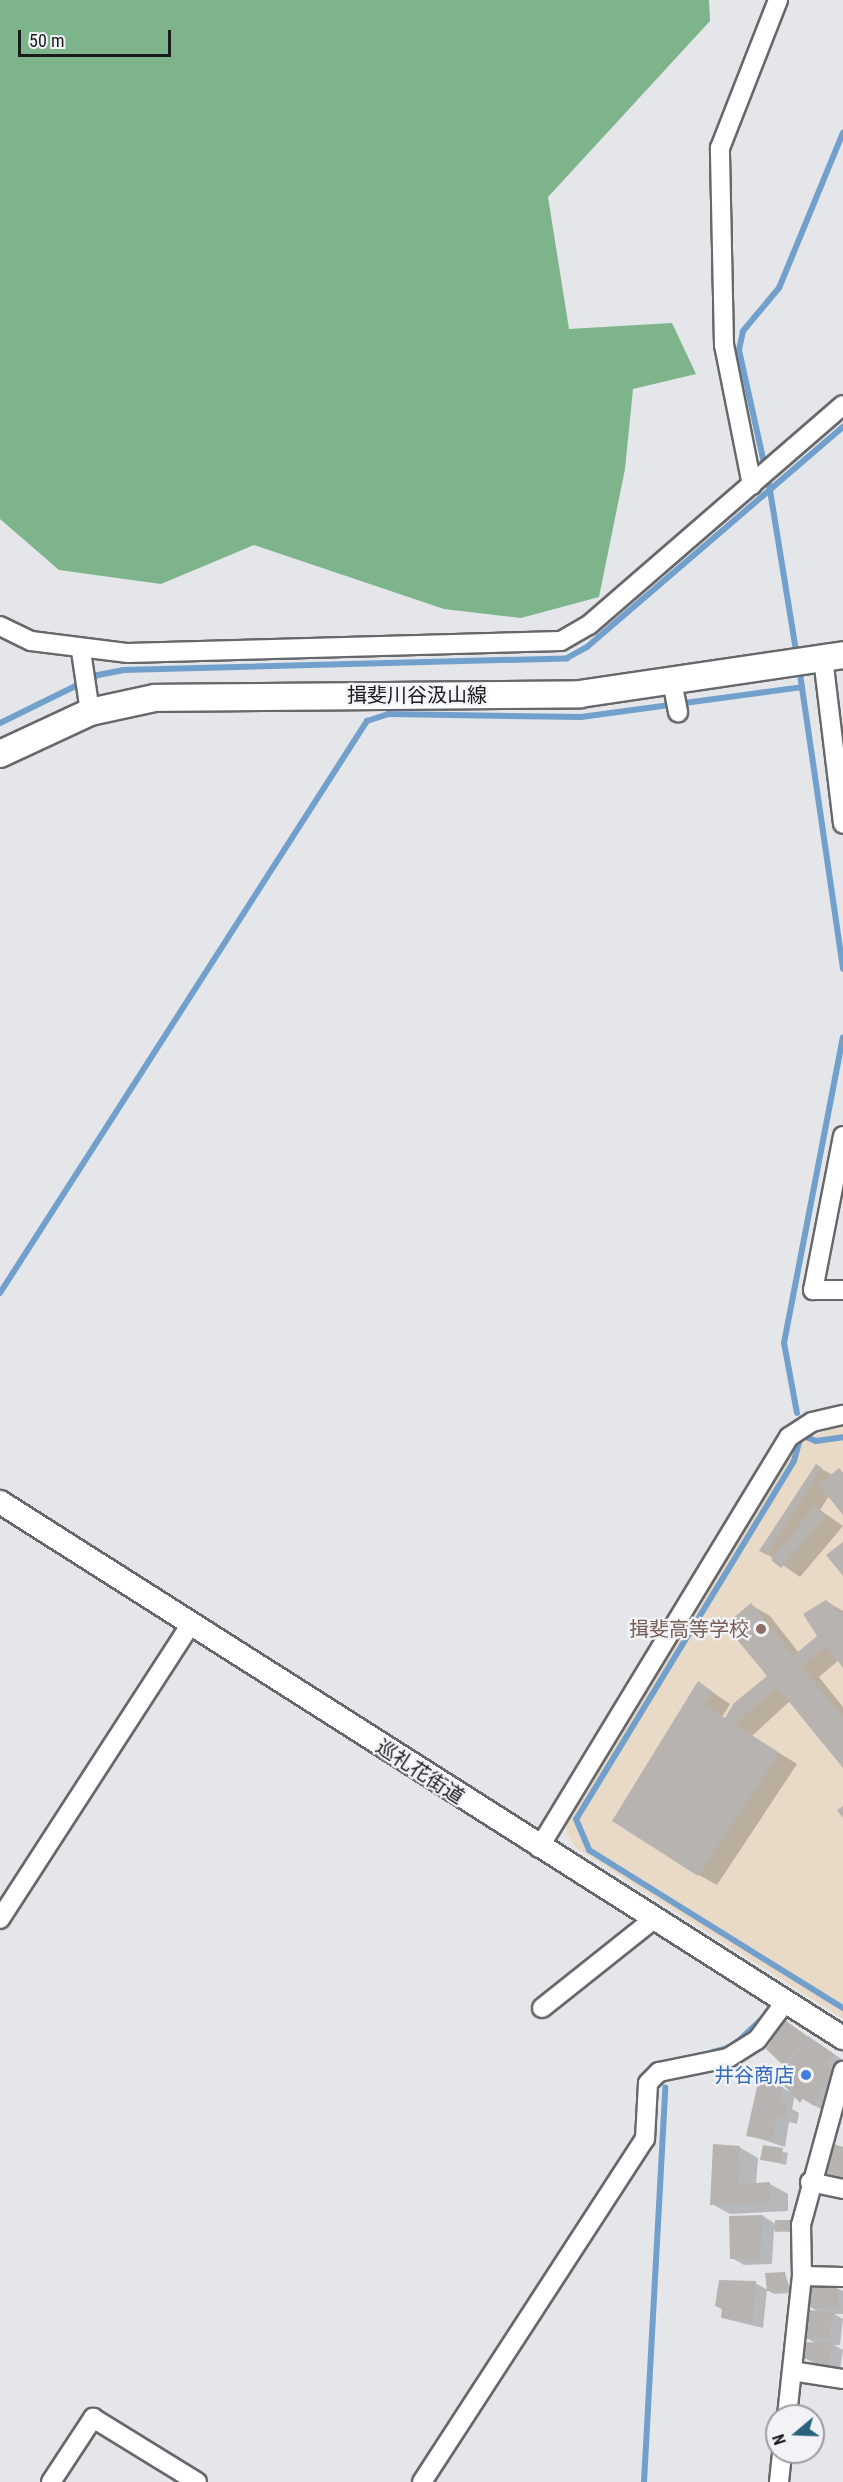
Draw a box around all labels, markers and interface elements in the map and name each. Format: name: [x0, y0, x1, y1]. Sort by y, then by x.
scale bar: [21, 18, 174, 56]
text: 50 m: [29, 30, 64, 51]
street label: 揖斐川谷汲山線: [347, 683, 487, 707]
place label: 揖斐高等学校: [629, 1617, 749, 1641]
marker: 揖斐高等学校: [754, 1622, 768, 1636]
street label: 巡礼花街道: [372, 1735, 468, 1809]
place label: 井谷商店: [714, 2063, 794, 2087]
marker: 井谷商店: [799, 2068, 813, 2082]
north arrow: [765, 2404, 825, 2464]
text: N: [769, 2432, 790, 2447]

